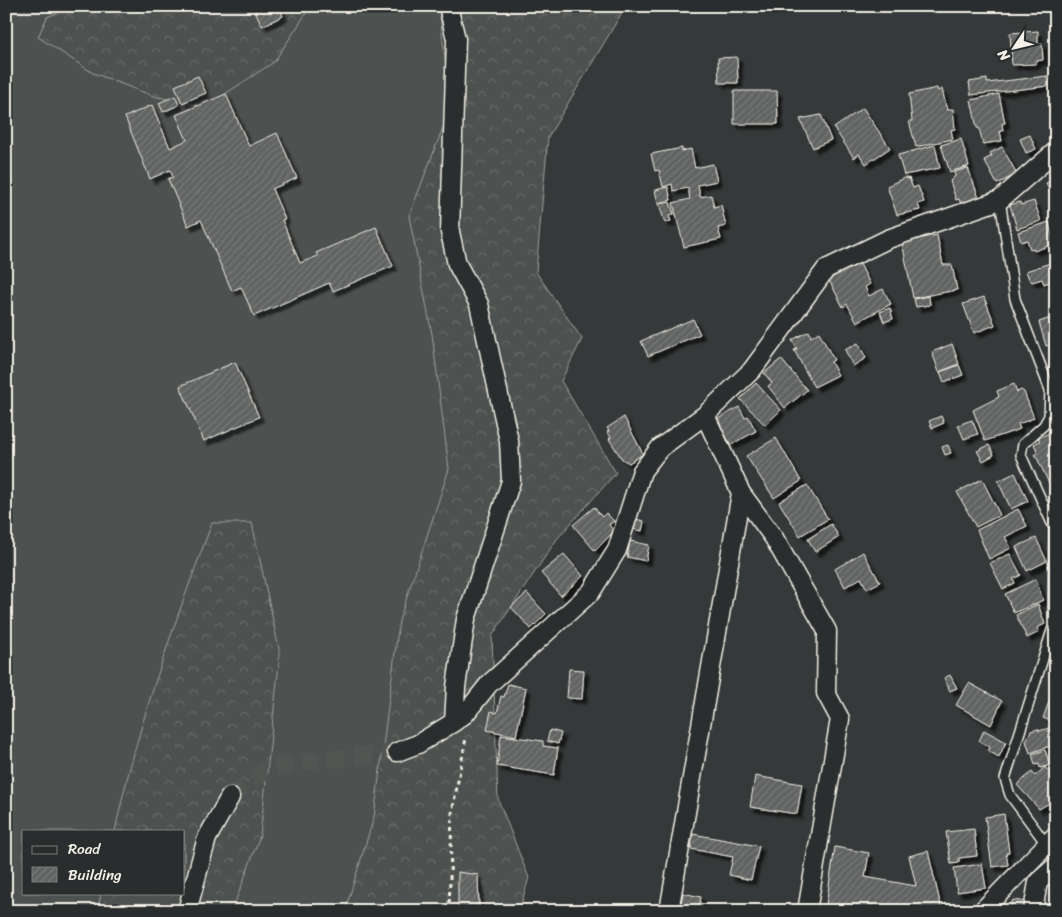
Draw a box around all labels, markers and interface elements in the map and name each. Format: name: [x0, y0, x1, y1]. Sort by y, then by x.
north arrow: [990, 22, 1040, 72]
text: N: [991, 44, 1017, 67]
legend: [22, 830, 185, 894]
text: Road: [68, 836, 101, 862]
text: Building: [68, 862, 122, 888]

